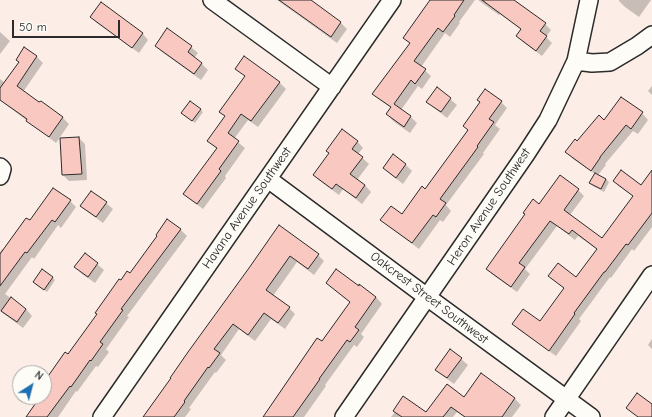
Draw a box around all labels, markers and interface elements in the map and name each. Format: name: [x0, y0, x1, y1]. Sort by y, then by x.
scale bar: [14, 12, 122, 38]
text: 50 m: [19, 20, 47, 34]
street label: Havana Avenue Southwest: [199, 144, 295, 272]
street label: Heron Avenue Southwest: [444, 146, 534, 268]
street label: Oakcrest Street Southwest: [367, 249, 491, 347]
north arrow: [12, 365, 52, 405]
text: N: [32, 368, 45, 383]

